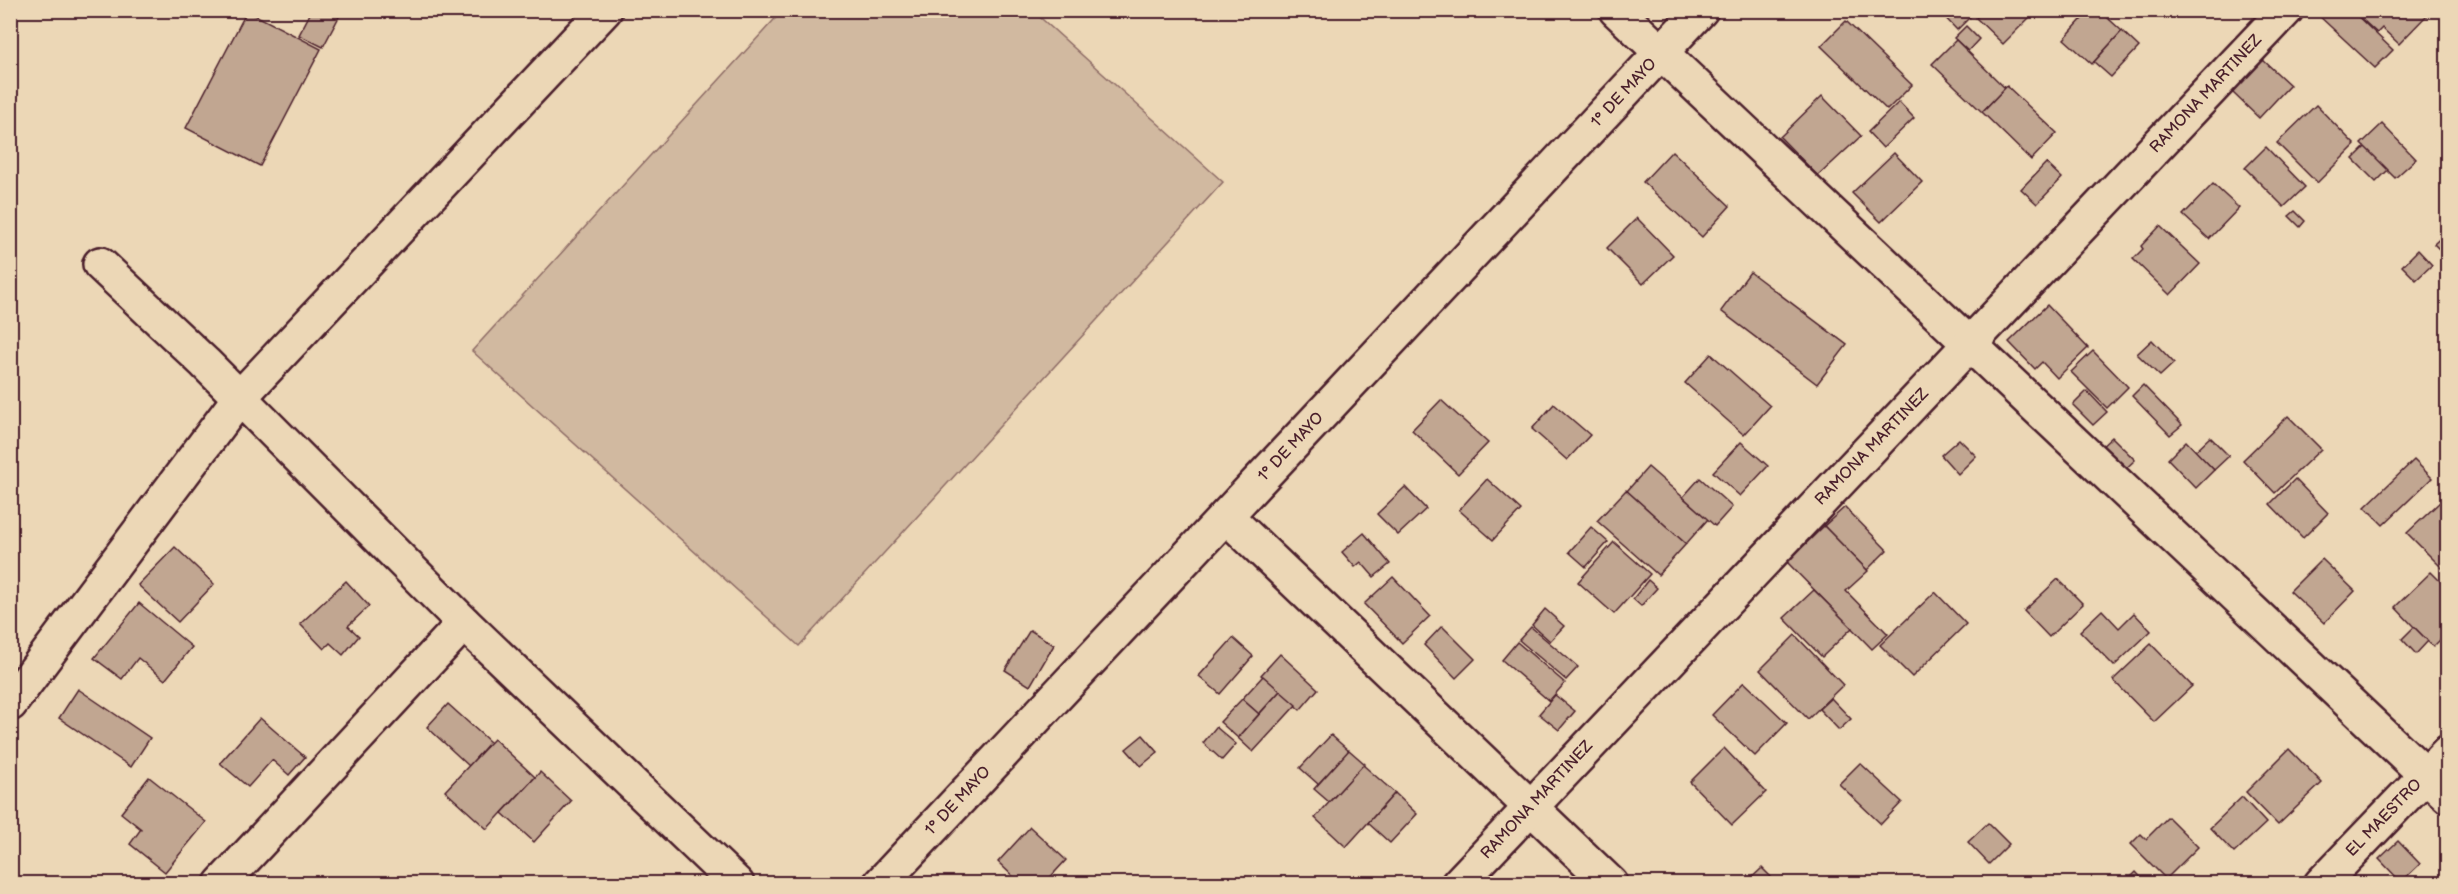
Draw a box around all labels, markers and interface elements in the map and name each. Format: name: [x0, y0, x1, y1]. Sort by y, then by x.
street label: RAMONA MARTINEZ: [2146, 31, 2266, 157]
street label: 1° DE MAYO: [1587, 55, 1661, 131]
street label: RAMONA MARTINEZ: [1811, 384, 1933, 509]
street label: 1° DE MAYO: [1254, 409, 1328, 485]
street label: RAMONA MARTINEZ: [1477, 737, 1597, 863]
street label: 1° DE MAYO: [921, 763, 995, 839]
street label: EL MAESTRO: [2342, 775, 2426, 861]

